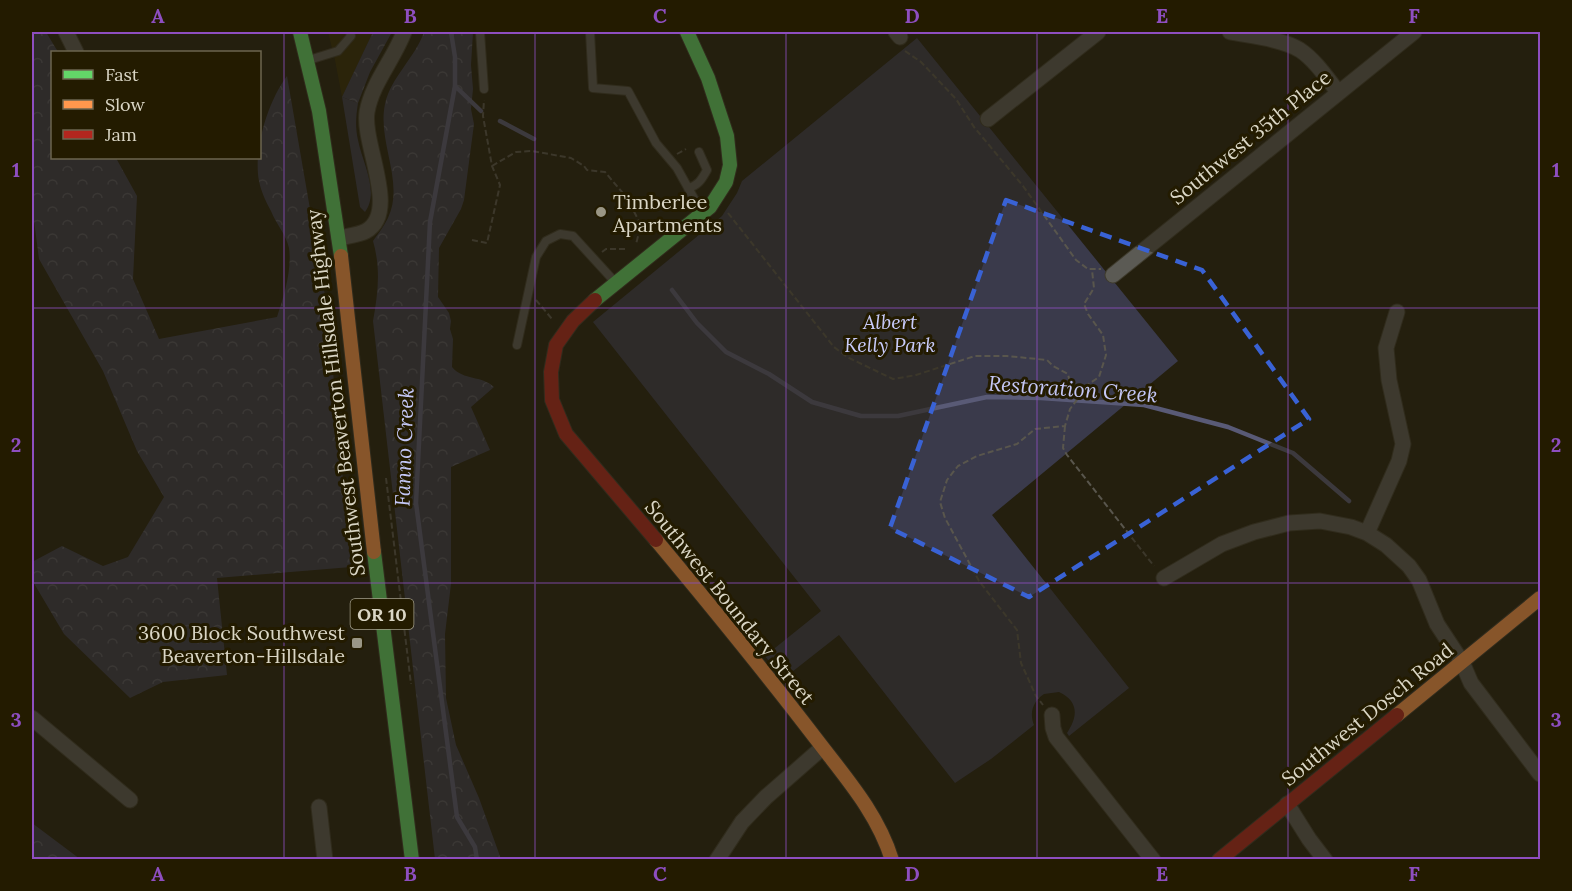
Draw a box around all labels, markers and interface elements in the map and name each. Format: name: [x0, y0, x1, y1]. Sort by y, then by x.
text: A: [151, 3, 165, 28]
text: B: [403, 3, 417, 28]
text: C: [653, 3, 667, 28]
text: D: [904, 3, 920, 28]
text: E: [1156, 3, 1168, 28]
text: F: [1408, 3, 1420, 28]
legend: [51, 51, 261, 159]
text: Fast: [105, 63, 139, 86]
street label: Southwest 35th Place: [1165, 64, 1336, 210]
text: Slow: [105, 93, 145, 116]
text: Jam: [104, 123, 137, 146]
text: 1: [12, 157, 20, 182]
text: 1: [1552, 157, 1560, 182]
place label: Timberlee Apartments: [612, 189, 722, 237]
marker: Timberlee Apartments: [594, 205, 608, 219]
street label: Southwest Beaverton Hillsdale Highway: [300, 208, 370, 578]
park label: Albert Kelly Park: [844, 309, 936, 357]
water label: Restoration Creek: [987, 370, 1159, 408]
water label: Fanno Creek: [388, 387, 420, 507]
text: 2: [11, 432, 21, 457]
text: 2: [1551, 432, 1561, 457]
street label: Southwest Boundary Street: [640, 495, 820, 709]
road number: OR 10: [350, 599, 413, 629]
place label: 3600 Block Southwest Beaverton-Hillsdale: [138, 620, 345, 668]
marker: 3600 Block Southwest Beaverton-Hillsdale: [350, 636, 364, 650]
street label: Southwest Dosch Road: [1276, 637, 1458, 791]
text: 3: [10, 707, 22, 732]
text: 3: [1550, 707, 1562, 732]
text: A: [151, 861, 165, 886]
text: B: [403, 861, 417, 886]
text: C: [653, 861, 667, 886]
text: D: [904, 861, 920, 886]
text: E: [1156, 861, 1168, 886]
text: F: [1408, 861, 1420, 886]

